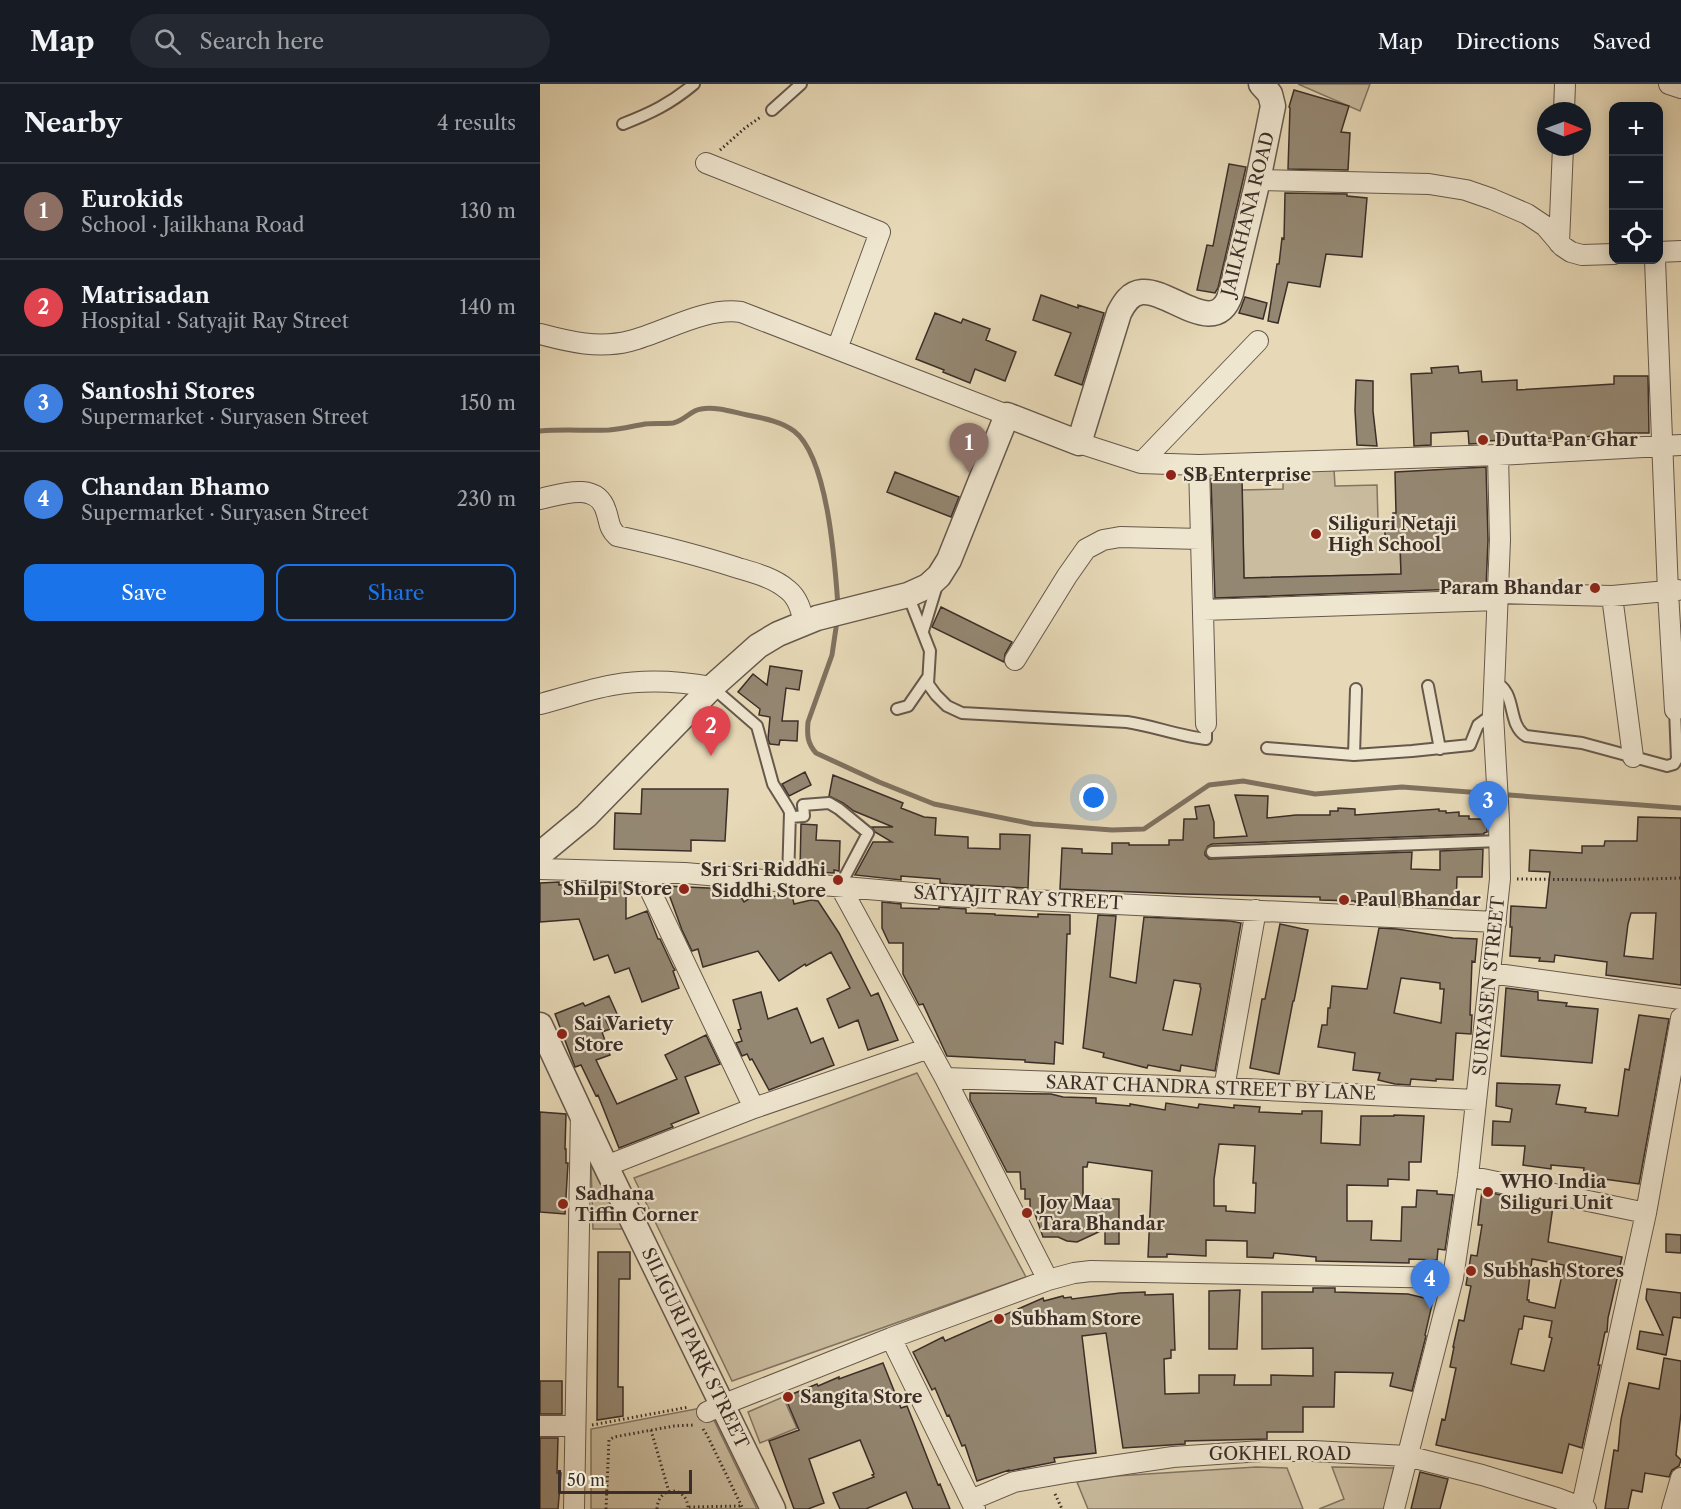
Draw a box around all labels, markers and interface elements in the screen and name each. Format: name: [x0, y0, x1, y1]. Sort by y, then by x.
search box: [130, 14, 550, 68]
text: Map: [30, 24, 94, 58]
icon: search: [151, 25, 184, 58]
text: Search here: [199, 28, 324, 55]
text: Map: [1378, 29, 1423, 54]
text: Directions: [1456, 29, 1560, 54]
text: Saved: [1593, 29, 1651, 54]
north arrow: [1537, 102, 1591, 156]
map controls: [1609, 102, 1663, 264]
button: +: [1609, 102, 1663, 156]
text: Nearby: [24, 107, 122, 139]
text: 4 results: [437, 111, 516, 135]
street label: JAILKHANA ROAD: [1216, 130, 1279, 301]
button: −: [1609, 156, 1663, 210]
text: Eurokids: [81, 186, 183, 213]
text: 1: [39, 199, 48, 223]
text: 130 m: [460, 199, 516, 223]
button: locate: [1609, 210, 1663, 264]
text: School · Jailkhana Road: [81, 213, 304, 237]
text: Matrisadan: [81, 282, 210, 309]
text: 2: [38, 295, 49, 319]
text: 140 m: [459, 295, 516, 319]
text: Hospital · Satyajit Ray Street: [81, 309, 349, 333]
text: Santoshi Stores: [81, 378, 255, 405]
text: 3: [38, 391, 49, 415]
text: 150 m: [460, 391, 516, 415]
text: Supermarket · Suryasen Street: [81, 405, 368, 429]
pin: 1: [950, 424, 988, 473]
place label: Dutta Pan Ghar: [1495, 429, 1638, 451]
marker: Dutta Pan Ghar: [1476, 433, 1490, 447]
place label: SB Enterprise: [1183, 464, 1311, 486]
marker: SB Enterprise: [1164, 468, 1178, 482]
text: Chandan Bhamo: [81, 474, 270, 501]
text: 4: [38, 487, 49, 511]
text: 230 m: [457, 487, 516, 511]
text: Supermarket · Suryasen Street: [81, 501, 368, 525]
place label: Siliguri Netaji High School: [1328, 513, 1457, 556]
marker: Siliguri Netaji High School: [1309, 527, 1323, 541]
button: Save: [24, 564, 264, 621]
button: Share: [276, 564, 516, 621]
place label: Param Bhandar: [1439, 577, 1583, 599]
marker: Param Bhandar: [1588, 581, 1602, 595]
pin: 2: [692, 706, 730, 756]
pin: 3: [1468, 782, 1508, 831]
your location: [1079, 783, 1108, 812]
place label: Sri Sri Riddhi Siddhi Store: [700, 859, 827, 902]
marker: Sri Sri Riddhi Siddhi Store: [831, 873, 845, 887]
place label: Shilpi Store: [563, 878, 672, 900]
marker: Shilpi Store: [677, 882, 691, 896]
street label: SATYAJIT RAY STREET: [913, 882, 1124, 914]
place label: Paul Bhandar: [1356, 889, 1481, 911]
marker: Paul Bhandar: [1337, 893, 1351, 907]
street label: SURYASEN STREET: [1469, 895, 1509, 1077]
place label: Sai Variety Store: [574, 1013, 674, 1056]
marker: Sai Variety Store: [555, 1027, 569, 1041]
street label: SARAT CHANDRA STREET BY LANE: [1045, 1071, 1377, 1105]
place label: WHO India Siliguri Unit: [1499, 1171, 1614, 1214]
place label: Sadhana Tiffin Corner: [575, 1183, 699, 1226]
marker: WHO India Siliguri Unit: [1481, 1185, 1495, 1199]
place label: Joy Maa Tara Bhandar: [1036, 1192, 1165, 1235]
marker: Sadhana Tiffin Corner: [556, 1197, 570, 1211]
marker: Joy Maa Tara Bhandar: [1020, 1206, 1034, 1220]
street label: SILIGURI PARK STREET: [637, 1244, 753, 1452]
pin: 4: [1410, 1260, 1450, 1309]
place label: Subhash Stores: [1483, 1260, 1624, 1282]
marker: Subhash Stores: [1464, 1264, 1478, 1278]
place label: Subham Store: [1011, 1308, 1141, 1330]
marker: Subham Store: [992, 1312, 1006, 1326]
place label: Sangita Store: [800, 1386, 923, 1408]
marker: Sangita Store: [781, 1390, 795, 1404]
street label: GOKHEL ROAD: [1209, 1443, 1351, 1465]
scale bar: [558, 1467, 692, 1494]
text: 50 m: [567, 1470, 605, 1490]

